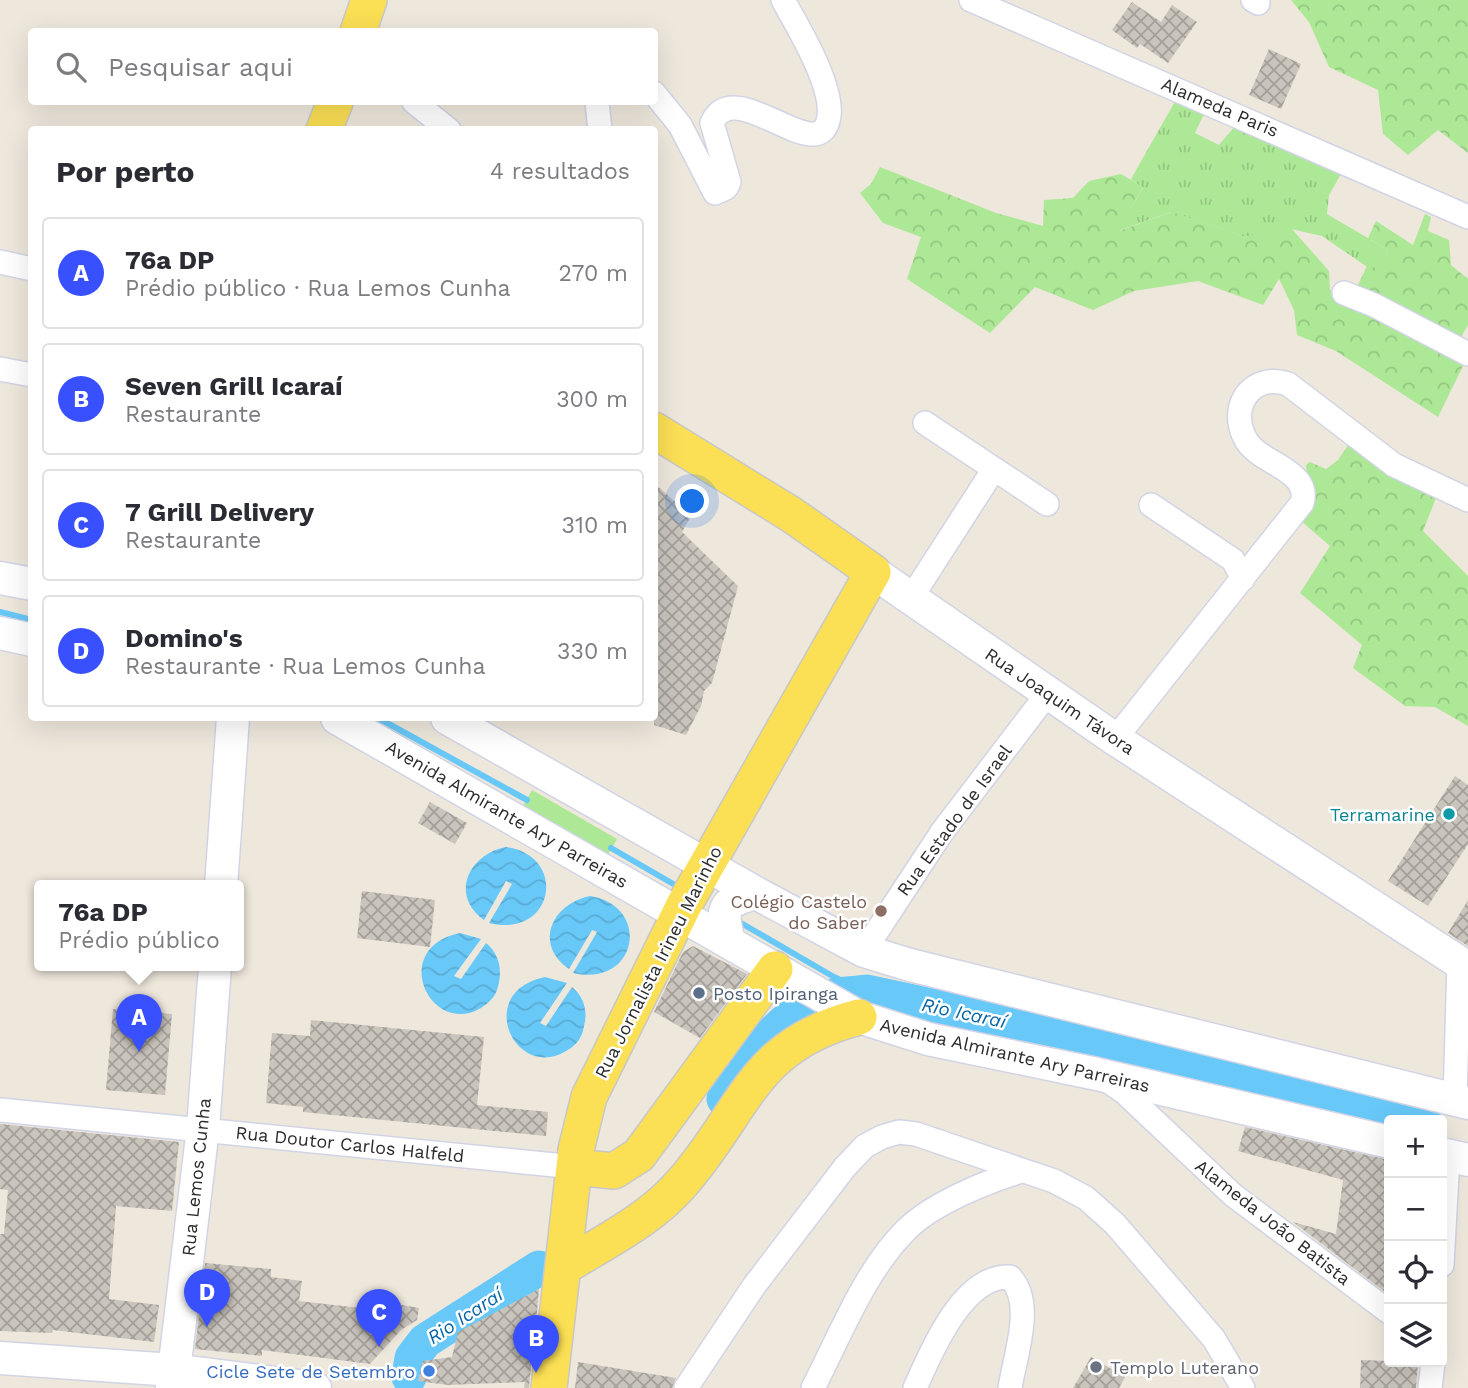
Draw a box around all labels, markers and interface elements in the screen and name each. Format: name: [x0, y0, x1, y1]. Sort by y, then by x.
search box: [28, 28, 658, 105]
icon: search: [52, 48, 90, 86]
text: Pesquisar aqui: [108, 52, 293, 82]
street label: Alameda Paris: [1158, 73, 1282, 141]
text: Por perto: [56, 154, 194, 189]
text: 4 resultados: [490, 158, 630, 185]
text: 76a DP: [125, 245, 214, 275]
text: A: [73, 260, 89, 287]
text: 270 m: [559, 260, 628, 287]
text: Prédio público · Rua Lemos Cunha: [125, 275, 511, 302]
text: Seven Grill Icaraí: [125, 371, 343, 401]
text: B: [73, 386, 89, 413]
text: 300 m: [556, 386, 628, 413]
text: Restaurante: [125, 401, 261, 428]
your location: [675, 484, 709, 518]
text: 7 Grill Delivery: [125, 497, 314, 527]
text: C: [73, 512, 89, 539]
text: 310 m: [562, 512, 628, 539]
text: Restaurante: [125, 527, 261, 554]
text: Domino's: [125, 623, 243, 653]
text: D: [73, 638, 89, 665]
text: 330 m: [557, 638, 628, 665]
street label: Rua Joaquim Távora: [981, 643, 1139, 759]
text: Restaurante · Rua Lemos Cunha: [125, 653, 485, 680]
street label: Avenida Almirante Ary Parreiras: [382, 736, 632, 892]
street label: Rua Estado de Israel: [892, 740, 1016, 900]
place label: Terramarine: [1330, 804, 1435, 825]
marker: Terramarine: [1441, 806, 1457, 822]
street label: Rua Jornalista Irineu Marinho: [590, 842, 726, 1082]
popup: [34, 880, 244, 971]
place label: Colégio Castelo do Saber: [730, 891, 867, 933]
text: 76a DP: [58, 897, 148, 927]
marker: Colégio Castelo do Saber: [873, 903, 889, 919]
text: Prédio público: [58, 927, 220, 954]
place label: Posto Ipiranga: [713, 983, 838, 1004]
marker: Posto Ipiranga: [691, 985, 707, 1001]
water label: Rio Icaraí: [920, 993, 1011, 1034]
pin: A: [116, 994, 162, 1052]
street label: Avenida Almirante Ary Parreiras: [878, 1014, 1152, 1096]
street label: Rua Lemos Cunha: [177, 1097, 215, 1257]
map controls: [1384, 1115, 1447, 1367]
button: +: [1384, 1115, 1447, 1178]
street label: Rua Doutor Carlos Halfeld: [235, 1122, 465, 1166]
street label: Alameda João Batista: [1191, 1155, 1355, 1289]
button: −: [1384, 1178, 1447, 1241]
button: locate: [1384, 1241, 1447, 1304]
pin: D: [184, 1269, 230, 1327]
water label: Rio Icaraí: [423, 1281, 510, 1349]
pin: C: [356, 1289, 402, 1347]
button: layers: [1384, 1304, 1447, 1367]
pin: B: [513, 1315, 559, 1373]
place label: Templo Luterano: [1110, 1357, 1259, 1378]
marker: Templo Luterano: [1088, 1359, 1104, 1375]
place label: Cicle Sete de Setembro: [206, 1361, 415, 1382]
marker: Cicle Sete de Setembro: [421, 1363, 437, 1379]

